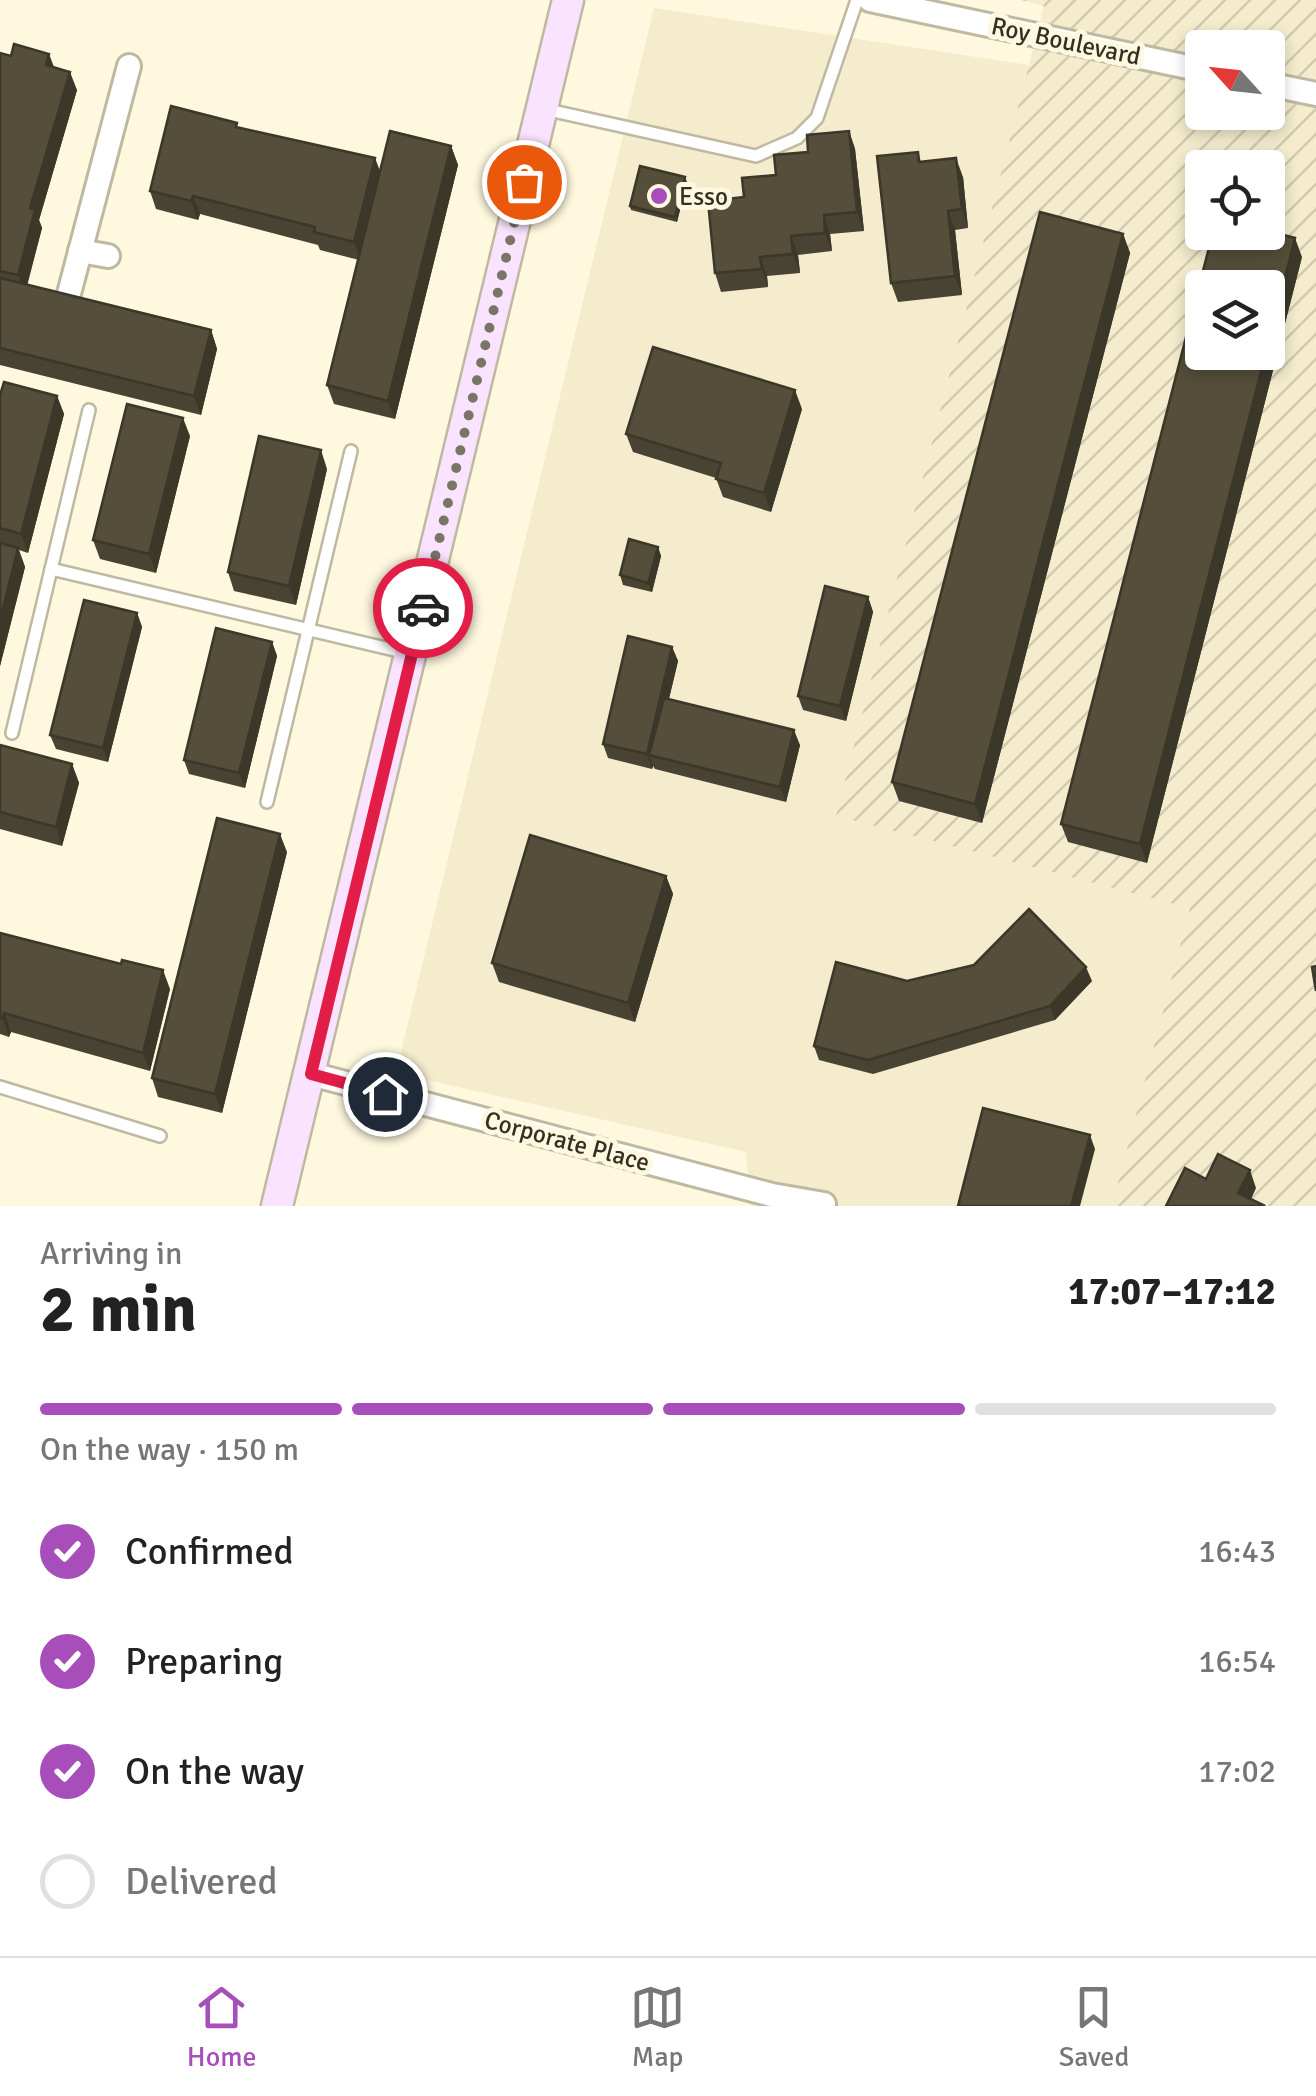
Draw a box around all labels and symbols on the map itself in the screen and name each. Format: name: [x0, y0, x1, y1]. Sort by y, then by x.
street label: Roy Boulevard: [989, 10, 1143, 72]
north arrow: [1185, 30, 1285, 130]
pin: [482, 140, 567, 225]
place label: Esso: [679, 181, 728, 212]
marker: Esso: [648, 185, 670, 207]
courier: [373, 558, 473, 658]
pin: [343, 1052, 428, 1137]
street label: Corporate Place: [481, 1104, 653, 1178]

